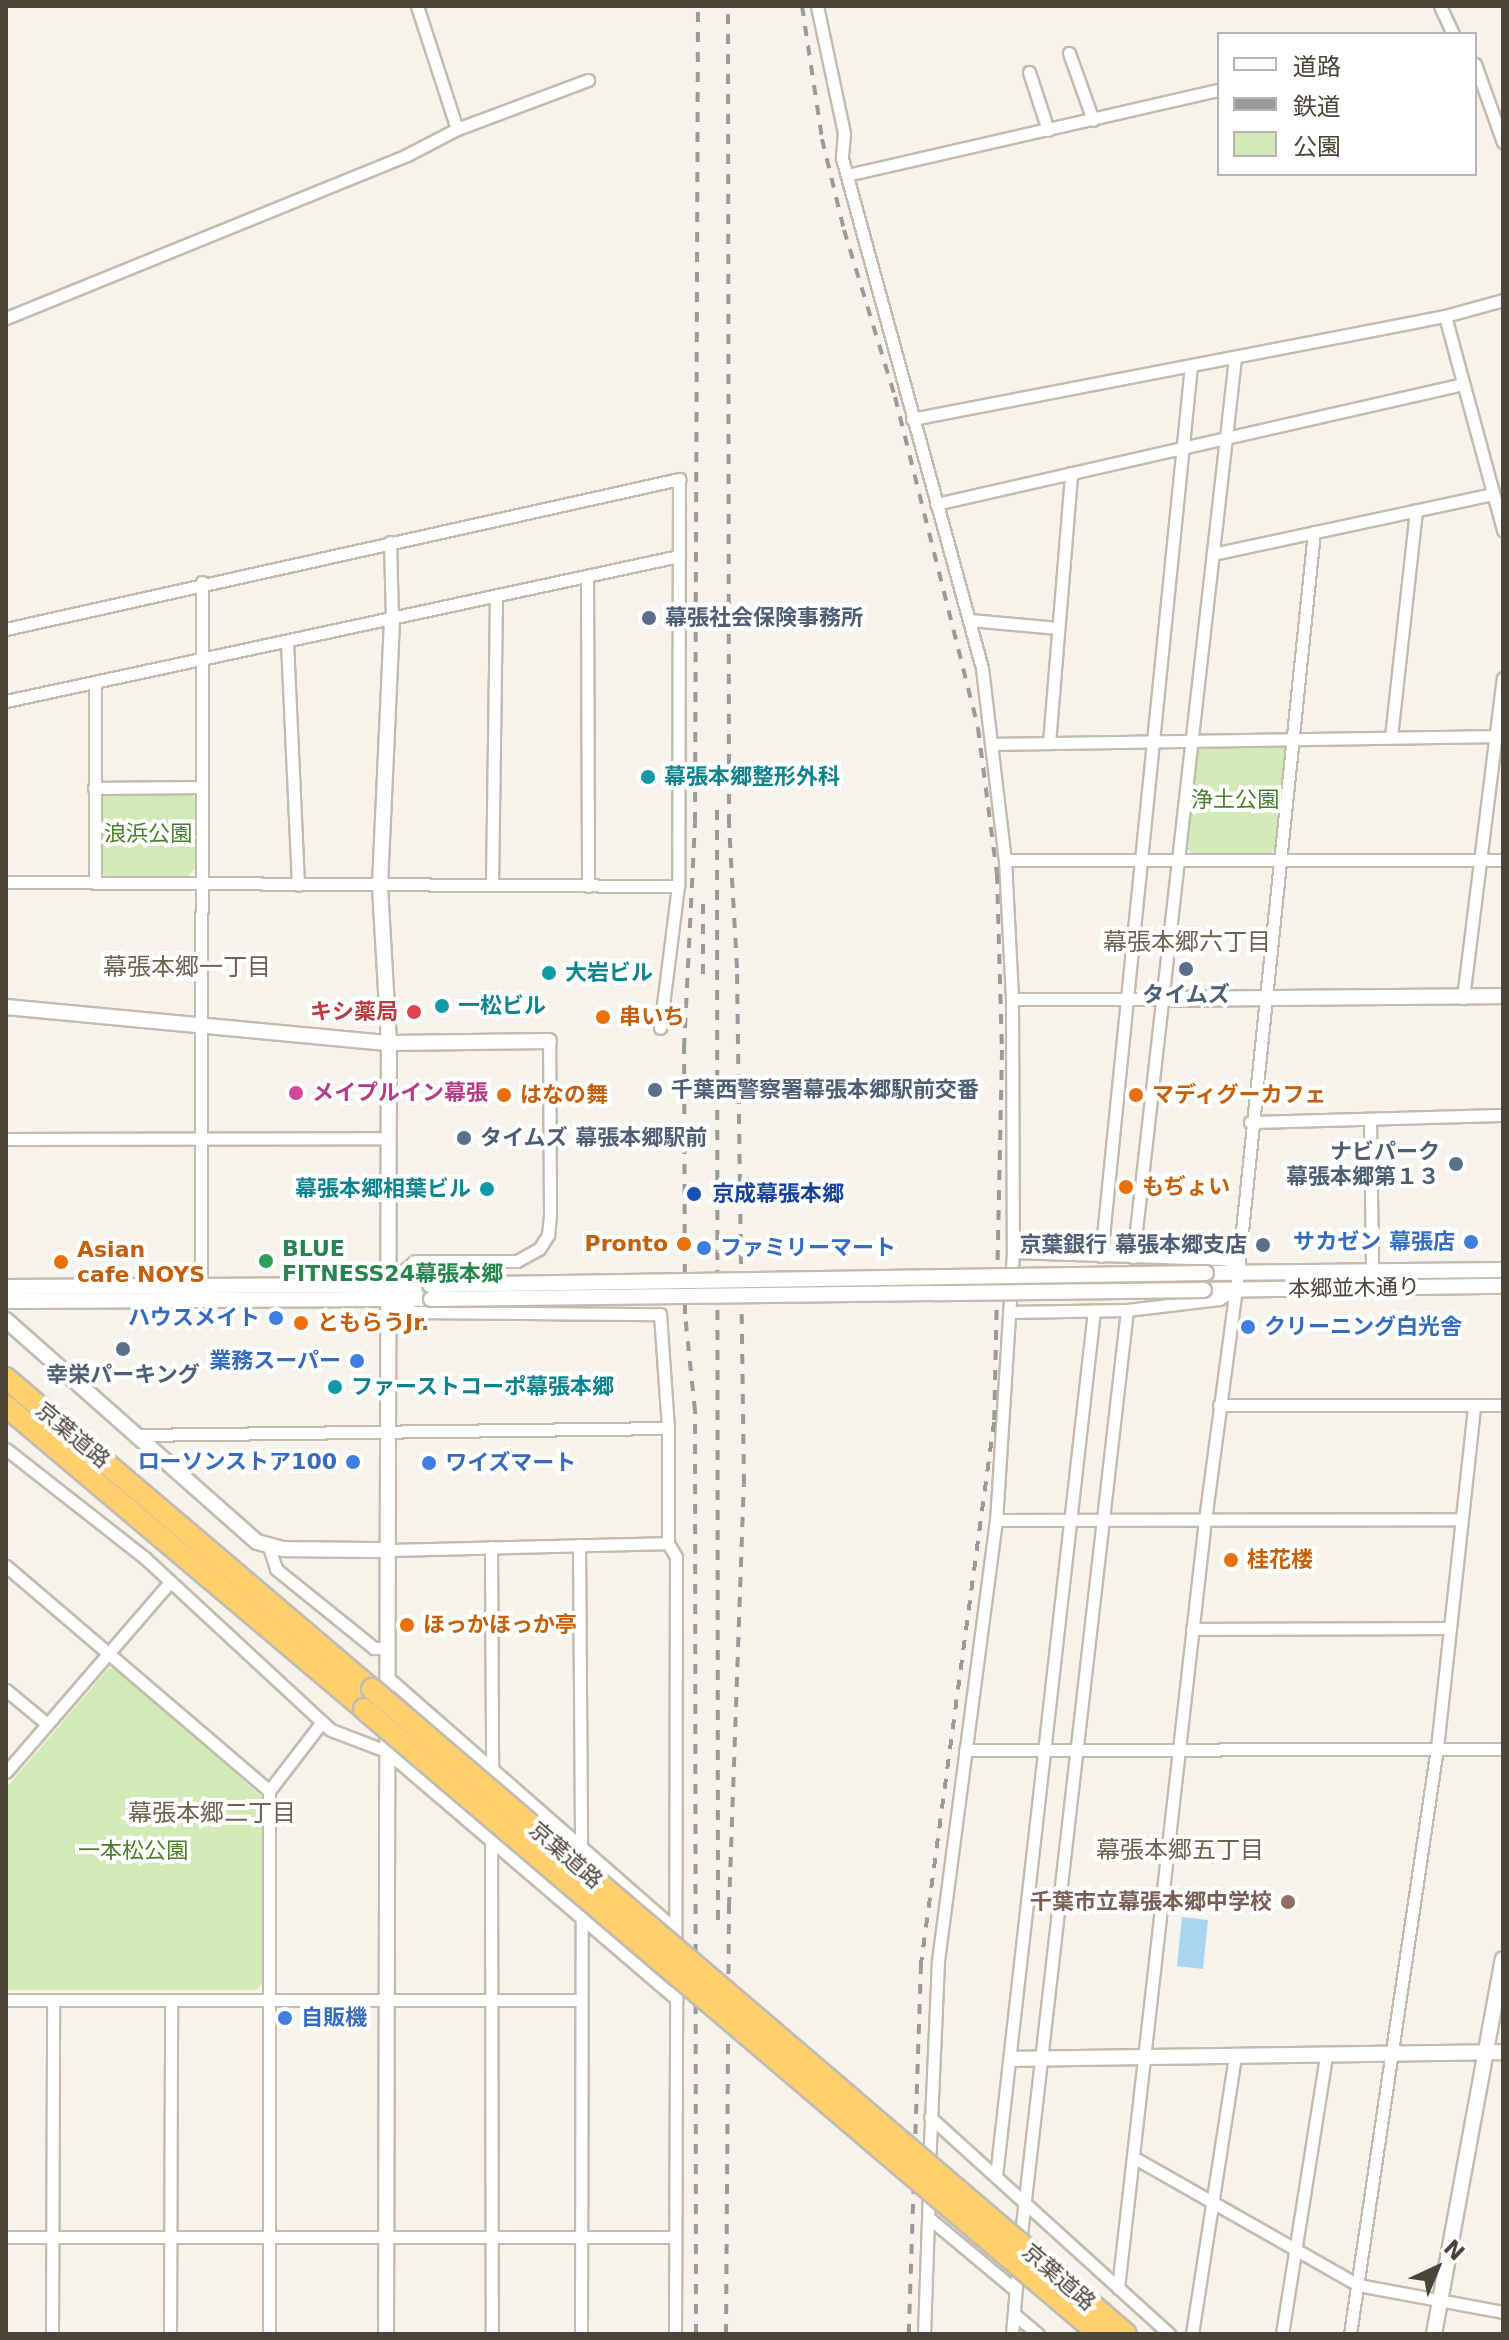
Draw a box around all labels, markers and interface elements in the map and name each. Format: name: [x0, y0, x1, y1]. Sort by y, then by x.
legend: [1217, 32, 1477, 176]
text: 道路: [1293, 53, 1341, 81]
text: 鉄道: [1293, 93, 1341, 121]
text: 公園: [1293, 133, 1341, 161]
place label: 幕張社会保険事務所: [665, 605, 863, 631]
marker: 幕張社会保険事務所: [640, 609, 658, 627]
place label: 幕張本郷整形外科: [664, 764, 840, 790]
marker: 幕張本郷整形外科: [639, 768, 657, 786]
park label: 浄土公園: [1191, 787, 1279, 813]
park label: 浪浜公園: [104, 821, 192, 847]
district label: 幕張本郷六丁目: [1103, 929, 1271, 957]
district label: 幕張本郷一丁目: [103, 954, 271, 982]
place label: 大岩ビル: [565, 960, 653, 986]
marker: タイムズ: [1177, 960, 1195, 978]
marker: 大岩ビル: [540, 964, 558, 982]
place label: タイムズ: [1142, 982, 1230, 1008]
place label: 一松ビル: [458, 993, 546, 1019]
marker: 一松ビル: [433, 997, 451, 1015]
place label: キシ薬局: [310, 999, 398, 1025]
marker: キシ薬局: [405, 1003, 423, 1021]
place label: 串いち: [619, 1004, 685, 1030]
marker: 串いち: [594, 1008, 612, 1026]
place label: 千葉西警察署幕張本郷駅前交番: [671, 1077, 979, 1103]
place label: メイプルイン幕張: [312, 1080, 488, 1106]
marker: 千葉西警察署幕張本郷駅前交番: [646, 1081, 664, 1099]
place label: はなの舞: [520, 1082, 608, 1108]
place label: マディグーカフェ: [1152, 1082, 1328, 1108]
marker: メイプルイン幕張: [287, 1084, 305, 1102]
marker: はなの舞: [495, 1086, 513, 1104]
marker: マディグーカフェ: [1127, 1086, 1145, 1104]
place label: タイムズ 幕張本郷駅前: [480, 1125, 708, 1151]
marker: タイムズ 幕張本郷駅前: [455, 1129, 473, 1147]
place label: ナビパーク 幕張本郷第１３: [1286, 1138, 1440, 1190]
marker: ナビパーク 幕張本郷第１３: [1447, 1155, 1465, 1173]
place label: もぢょい: [1142, 1174, 1230, 1200]
place label: 幕張本郷相葉ビル: [295, 1176, 471, 1202]
marker: もぢょい: [1117, 1178, 1135, 1196]
marker: 幕張本郷相葉ビル: [478, 1180, 496, 1198]
place label: 京成幕張本郷: [712, 1181, 844, 1207]
marker: 京成幕張本郷: [683, 1183, 705, 1205]
place label: サカゼン 幕張店: [1293, 1229, 1455, 1255]
place label: Pronto: [585, 1231, 668, 1257]
place label: 京葉銀行 幕張本郷支店: [1019, 1232, 1247, 1258]
marker: サカゼン 幕張店: [1462, 1233, 1480, 1251]
place label: BLUE FITNESS24幕張本郷: [282, 1235, 503, 1286]
marker: Pronto: [675, 1235, 693, 1253]
place label: ファミリーマート: [720, 1235, 896, 1261]
place label: Asian cafe NOYS: [77, 1236, 205, 1288]
marker: 京葉銀行 幕張本郷支店: [1254, 1236, 1272, 1254]
marker: ファミリーマート: [695, 1239, 713, 1257]
marker: BLUE FITNESS24幕張本郷: [257, 1252, 275, 1270]
marker: Asian cafe NOYS: [52, 1253, 70, 1271]
street label: 本郷並木通り: [1288, 1274, 1420, 1302]
place label: ハウスメイト: [128, 1305, 260, 1331]
marker: ハウスメイト: [267, 1309, 285, 1327]
place label: ともらうJr.: [317, 1310, 429, 1336]
marker: ともらうJr.: [292, 1314, 310, 1332]
place label: クリーニング白光舎: [1264, 1314, 1462, 1340]
marker: クリーニング白光舎: [1239, 1318, 1257, 1336]
marker: 幸栄パーキング: [114, 1340, 132, 1358]
place label: 業務スーパー: [209, 1348, 341, 1374]
marker: 業務スーパー: [348, 1352, 366, 1370]
place label: 幸栄パーキング: [46, 1362, 200, 1388]
place label: ファーストコーポ幕張本郷: [351, 1374, 615, 1400]
marker: ファーストコーポ幕張本郷: [326, 1378, 344, 1396]
street label: 京葉道路: [31, 1397, 115, 1473]
place label: ローソンストア100: [137, 1449, 337, 1475]
place label: ワイズマート: [445, 1450, 577, 1476]
marker: ローソンストア100: [344, 1453, 362, 1471]
marker: ワイズマート: [420, 1454, 438, 1472]
place label: 桂花楼: [1247, 1547, 1313, 1573]
marker: 桂花楼: [1222, 1551, 1240, 1569]
place label: ほっかほっか亭: [423, 1612, 577, 1638]
marker: ほっかほっか亭: [398, 1616, 416, 1634]
district label: 幕張本郷二丁目: [128, 1800, 296, 1828]
street label: 京葉道路: [524, 1816, 608, 1894]
district label: 幕張本郷五丁目: [1096, 1837, 1264, 1865]
park label: 一本松公園: [78, 1838, 188, 1864]
place label: 千葉市立幕張本郷中学校: [1030, 1889, 1272, 1915]
marker: 千葉市立幕張本郷中学校: [1279, 1893, 1297, 1911]
place label: 自販機: [301, 2005, 367, 2031]
marker: 自販機: [276, 2009, 294, 2027]
north arrow: [1397, 2228, 1477, 2308]
text: N: [1439, 2235, 1469, 2266]
street label: 京葉道路: [1017, 2238, 1101, 2316]

